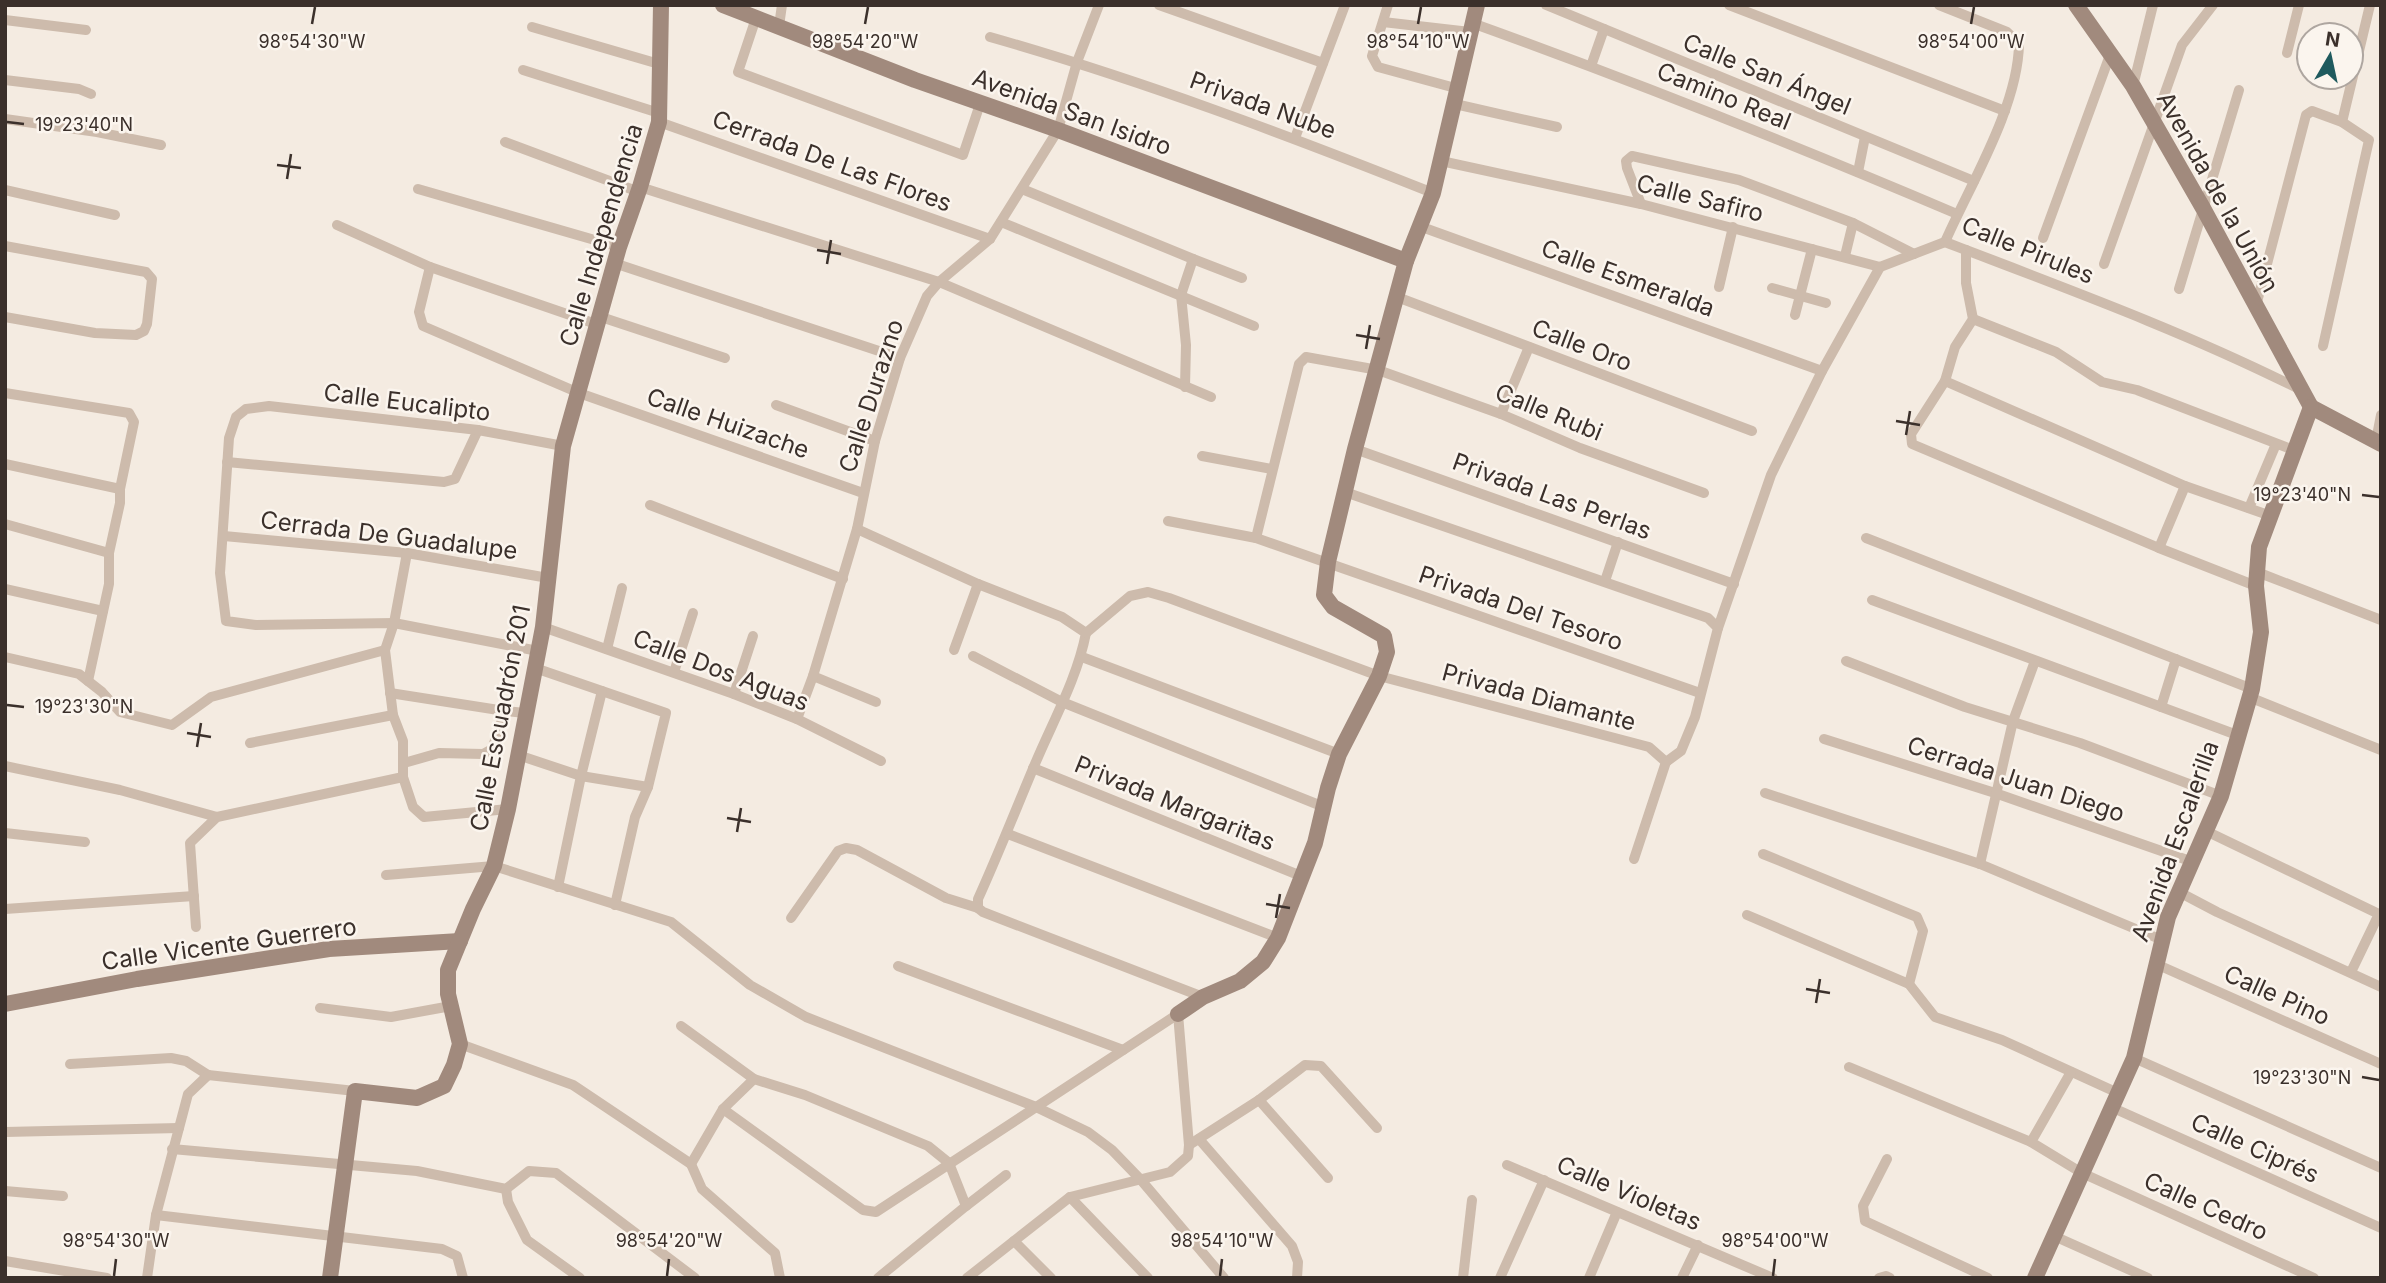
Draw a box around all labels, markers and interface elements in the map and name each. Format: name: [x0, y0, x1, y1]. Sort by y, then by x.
north arrow: [2295, 21, 2365, 91]
street label: Calle San Ángel: [1679, 26, 1856, 121]
text: N: [2324, 27, 2342, 52]
text: 98°54'30"W: [259, 31, 366, 52]
text: 98°54'20"W: [812, 31, 919, 52]
text: 98°54'10"W: [1367, 31, 1470, 52]
text: 98°54'00"W: [1917, 31, 2025, 52]
street label: Camino Real: [1653, 56, 1795, 136]
street label: Avenida San Isidro: [969, 63, 1175, 161]
street label: Privada Nube: [1186, 65, 1340, 145]
street label: Avenida de la Unión: [2151, 87, 2285, 297]
street label: Cerrada De Las Flores: [708, 104, 956, 218]
text: 19°23'40"N: [35, 114, 133, 135]
street label: Calle Independencia: [553, 120, 649, 350]
street label: Calle Safiro: [1633, 168, 1767, 228]
street label: Calle Pirules: [1958, 210, 2098, 290]
street label: Calle Esmeralda: [1538, 233, 1718, 323]
street label: Calle Oro: [1528, 313, 1636, 377]
street label: Calle Durazno: [833, 316, 909, 476]
street label: Calle Eucalipto: [322, 377, 492, 427]
street label: Calle Rubi: [1491, 377, 1607, 447]
street label: Calle Huizache: [643, 382, 813, 464]
street label: Privada Las Perlas: [1449, 447, 1655, 545]
text: 19°23'40"N: [2253, 484, 2351, 505]
street label: Cerrada De Guadalupe: [259, 505, 519, 565]
street label: Privada Del Tesoro: [1415, 559, 1627, 657]
street label: Calle Escuadrón 201: [464, 602, 536, 834]
street label: Calle Dos Aguas: [629, 623, 813, 717]
street label: Privada Diamante: [1439, 657, 1639, 737]
text: 19°23'30"N: [35, 696, 133, 717]
street label: Cerrada Juan Diego: [1904, 730, 2128, 828]
street label: Avenida Escalerilla: [2125, 737, 2225, 945]
street label: Privada Margaritas: [1071, 750, 1279, 856]
street label: Calle Vicente Guerrero: [100, 912, 358, 976]
street label: Calle Pino: [2219, 959, 2335, 1031]
text: 19°23'30"N: [2253, 1067, 2351, 1088]
street label: Calle Ciprés: [2187, 1107, 2323, 1189]
street label: Calle Violetas: [1552, 1150, 1706, 1236]
street label: Calle Cedro: [2140, 1166, 2272, 1246]
text: 98°54'30"W: [63, 1230, 170, 1251]
text: 98°54'20"W: [616, 1230, 723, 1251]
text: 98°54'10"W: [1171, 1230, 1274, 1251]
text: 98°54'00"W: [1721, 1230, 1829, 1251]

